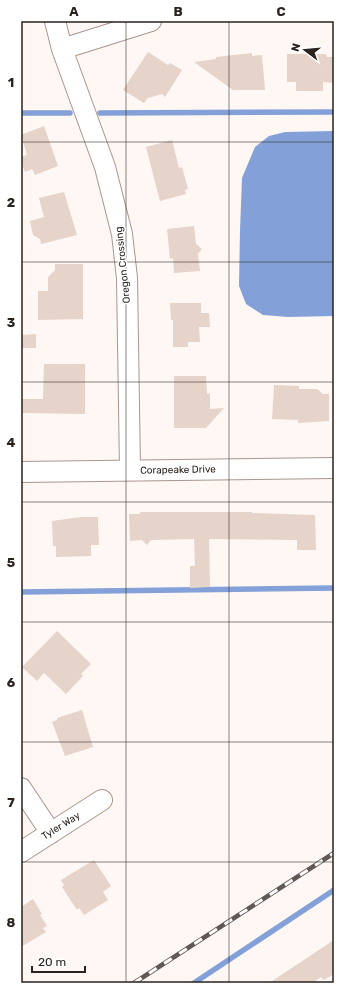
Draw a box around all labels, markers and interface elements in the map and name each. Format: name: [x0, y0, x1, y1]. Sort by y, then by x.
text: A: [69, 4, 79, 19]
text: B: [173, 4, 183, 19]
text: C: [276, 4, 286, 19]
north arrow: [285, 30, 325, 70]
text: N: [289, 42, 303, 53]
text: 1: [8, 75, 14, 90]
text: 2: [7, 195, 15, 210]
street label: Oregon Crossing: [113, 226, 133, 304]
text: 3: [7, 315, 16, 330]
text: 4: [7, 435, 16, 450]
street label: Corapeake Drive: [140, 463, 216, 477]
text: 5: [7, 555, 15, 570]
text: 6: [7, 675, 16, 690]
text: 7: [7, 795, 15, 810]
street label: Tyler Way: [40, 809, 83, 843]
text: 8: [7, 915, 16, 930]
scale bar: [32, 948, 85, 974]
text: 20 m: [38, 955, 66, 969]

